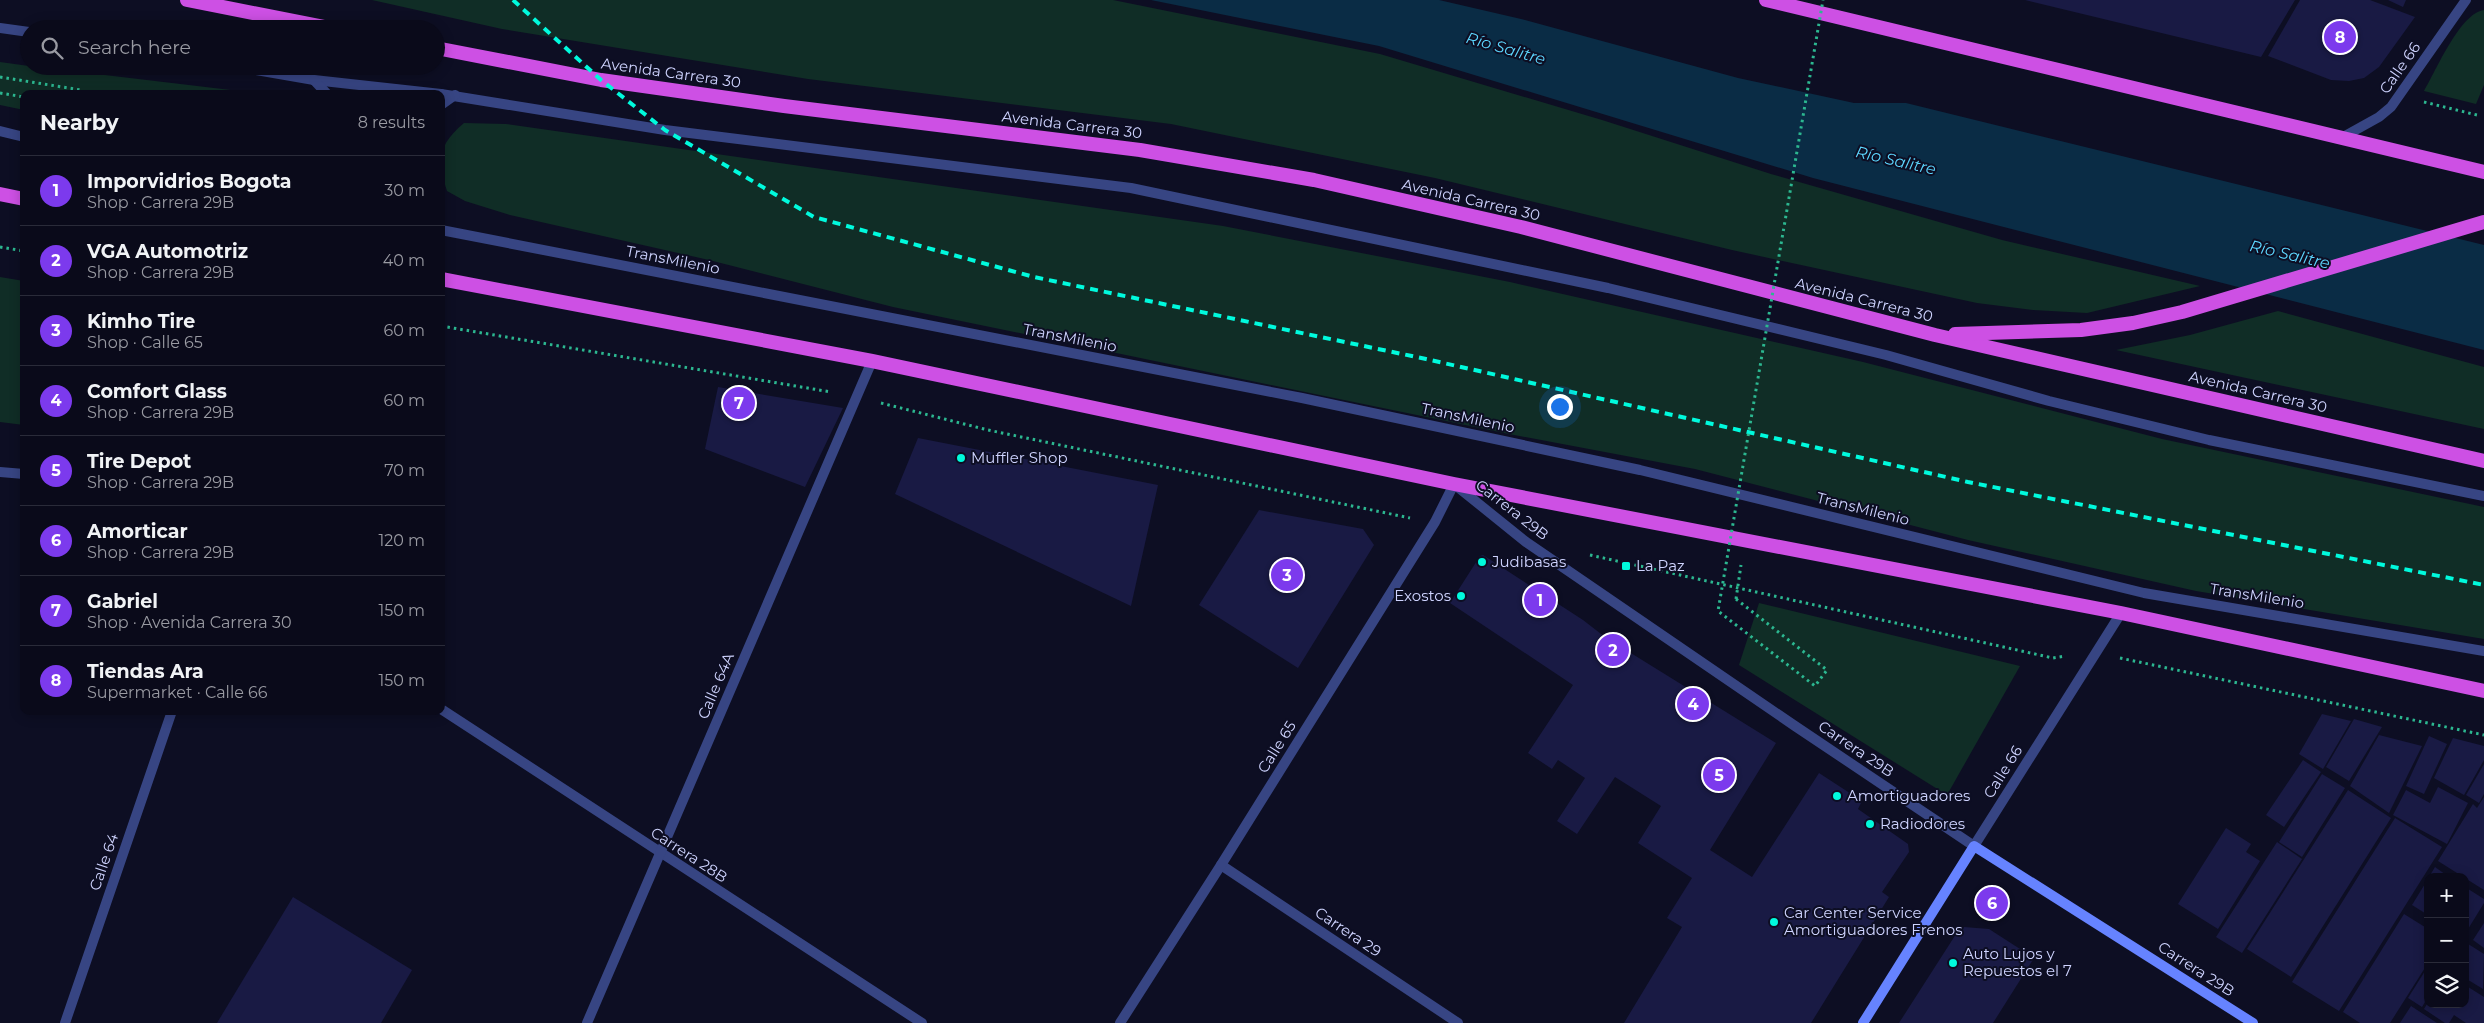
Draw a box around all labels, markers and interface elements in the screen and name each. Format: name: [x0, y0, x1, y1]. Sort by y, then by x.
pin: 8: [2324, 18, 2356, 56]
search box: [20, 20, 445, 75]
water label: Río Salitre: [1464, 28, 1548, 69]
icon: search: [38, 34, 66, 62]
text: Search here: [78, 36, 191, 59]
street label: Calle 66: [2375, 38, 2424, 97]
street label: Avenida Carrera 30: [600, 53, 742, 92]
street label: Avenida Carrera 30: [1001, 106, 1143, 143]
text: Nearby: [40, 110, 119, 135]
text: 8 results: [358, 113, 425, 132]
water label: Río Salitre: [1854, 142, 1938, 179]
text: Imporvidrios Bogota: [87, 170, 292, 193]
street label: Avenida Carrera 30: [1400, 174, 1542, 225]
text: 1: [53, 181, 59, 200]
text: 30 m: [384, 181, 425, 200]
text: Shop · Carrera 29B: [87, 193, 234, 212]
water label: Río Salitre: [2248, 236, 2332, 273]
text: VGA Automotriz: [87, 240, 248, 263]
street label: TransMilenio: [625, 241, 722, 278]
text: 2: [51, 251, 61, 270]
text: 40 m: [383, 251, 425, 270]
text: Shop · Carrera 29B: [87, 263, 234, 282]
street label: Avenida Carrera 30: [1793, 273, 1935, 326]
text: Kimho Tire: [87, 310, 195, 333]
street label: TransMilenio: [1022, 319, 1119, 356]
text: 3: [51, 321, 61, 340]
text: 60 m: [383, 321, 425, 340]
text: Shop · Calle 65: [87, 333, 203, 352]
street label: Avenida Carrera 30: [2187, 366, 2329, 417]
text: Comfort Glass: [87, 380, 227, 403]
pin: 7: [723, 384, 755, 422]
text: 4: [50, 391, 62, 410]
text: 60 m: [383, 391, 425, 410]
your location: [1547, 394, 1573, 420]
street label: TransMilenio: [1420, 398, 1517, 437]
text: Shop · Carrera 29B: [87, 403, 234, 422]
place label: Muffler Shop: [971, 448, 1068, 467]
text: Tire Depot: [87, 450, 191, 473]
marker: Muffler Shop: [955, 452, 967, 464]
text: 5: [51, 461, 61, 480]
text: 70 m: [384, 461, 425, 480]
text: Shop · Carrera 29B: [87, 473, 234, 492]
street label: Carrera 29B: [1472, 475, 1553, 544]
street label: TransMilenio: [1815, 488, 1912, 529]
text: Amorticar: [87, 520, 188, 543]
text: 6: [51, 531, 61, 550]
text: 120 m: [378, 531, 425, 550]
text: Shop · Carrera 29B: [87, 543, 234, 562]
place label: Judibasas: [1491, 552, 1566, 571]
pin: 3: [1271, 556, 1303, 594]
marker: Judibasas: [1476, 556, 1488, 568]
place label: La Paz: [1636, 556, 1685, 575]
marker: La Paz: [1620, 560, 1632, 572]
street label: TransMilenio: [2209, 579, 2306, 612]
pin: 1: [1524, 581, 1556, 619]
place label: Exostos: [1394, 586, 1451, 605]
text: Gabriel: [87, 590, 158, 613]
marker: Exostos: [1455, 590, 1467, 602]
text: 7: [51, 601, 61, 620]
text: 150 m: [378, 601, 425, 620]
text: Shop · Avenida Carrera 30: [87, 613, 292, 632]
pin: 2: [1597, 631, 1629, 669]
street label: Calle 64A: [693, 650, 738, 722]
text: Tiendas Ara: [87, 660, 204, 683]
text: 8: [51, 671, 61, 690]
text: 150 m: [378, 671, 425, 690]
text: Supermarket · Calle 66: [87, 683, 268, 702]
pin: 4: [1677, 685, 1709, 723]
street label: Carrera 29B: [1815, 716, 1898, 781]
street label: Calle 65: [1253, 717, 1300, 776]
street label: Calle 66: [1979, 742, 2026, 802]
pin: 5: [1703, 756, 1735, 794]
place label: Amortiguadores: [1847, 786, 1970, 805]
marker: Amortiguadores: [1831, 790, 1843, 802]
place label: Radiodores: [1880, 814, 1965, 833]
marker: Radiodores: [1864, 818, 1876, 830]
street label: Carrera 28B: [647, 823, 731, 886]
street label: Calle 64: [85, 831, 122, 893]
map controls: [2424, 873, 2469, 1008]
button: +: [2424, 873, 2469, 918]
pin: 6: [1976, 884, 2008, 922]
street label: Carrera 29: [1311, 902, 1385, 961]
place label: Car Center Service Amortiguadores Frenos: [1784, 903, 1962, 939]
marker: Car Center Service Amortiguadores Frenos: [1768, 916, 1780, 928]
button: −: [2424, 918, 2469, 963]
street label: Carrera 29B: [2154, 937, 2238, 1000]
place label: Auto Lujos y Repuestos el 7: [1963, 944, 2072, 980]
marker: Auto Lujos y Repuestos el 7: [1947, 957, 1959, 969]
button: layers: [2424, 963, 2469, 1008]

